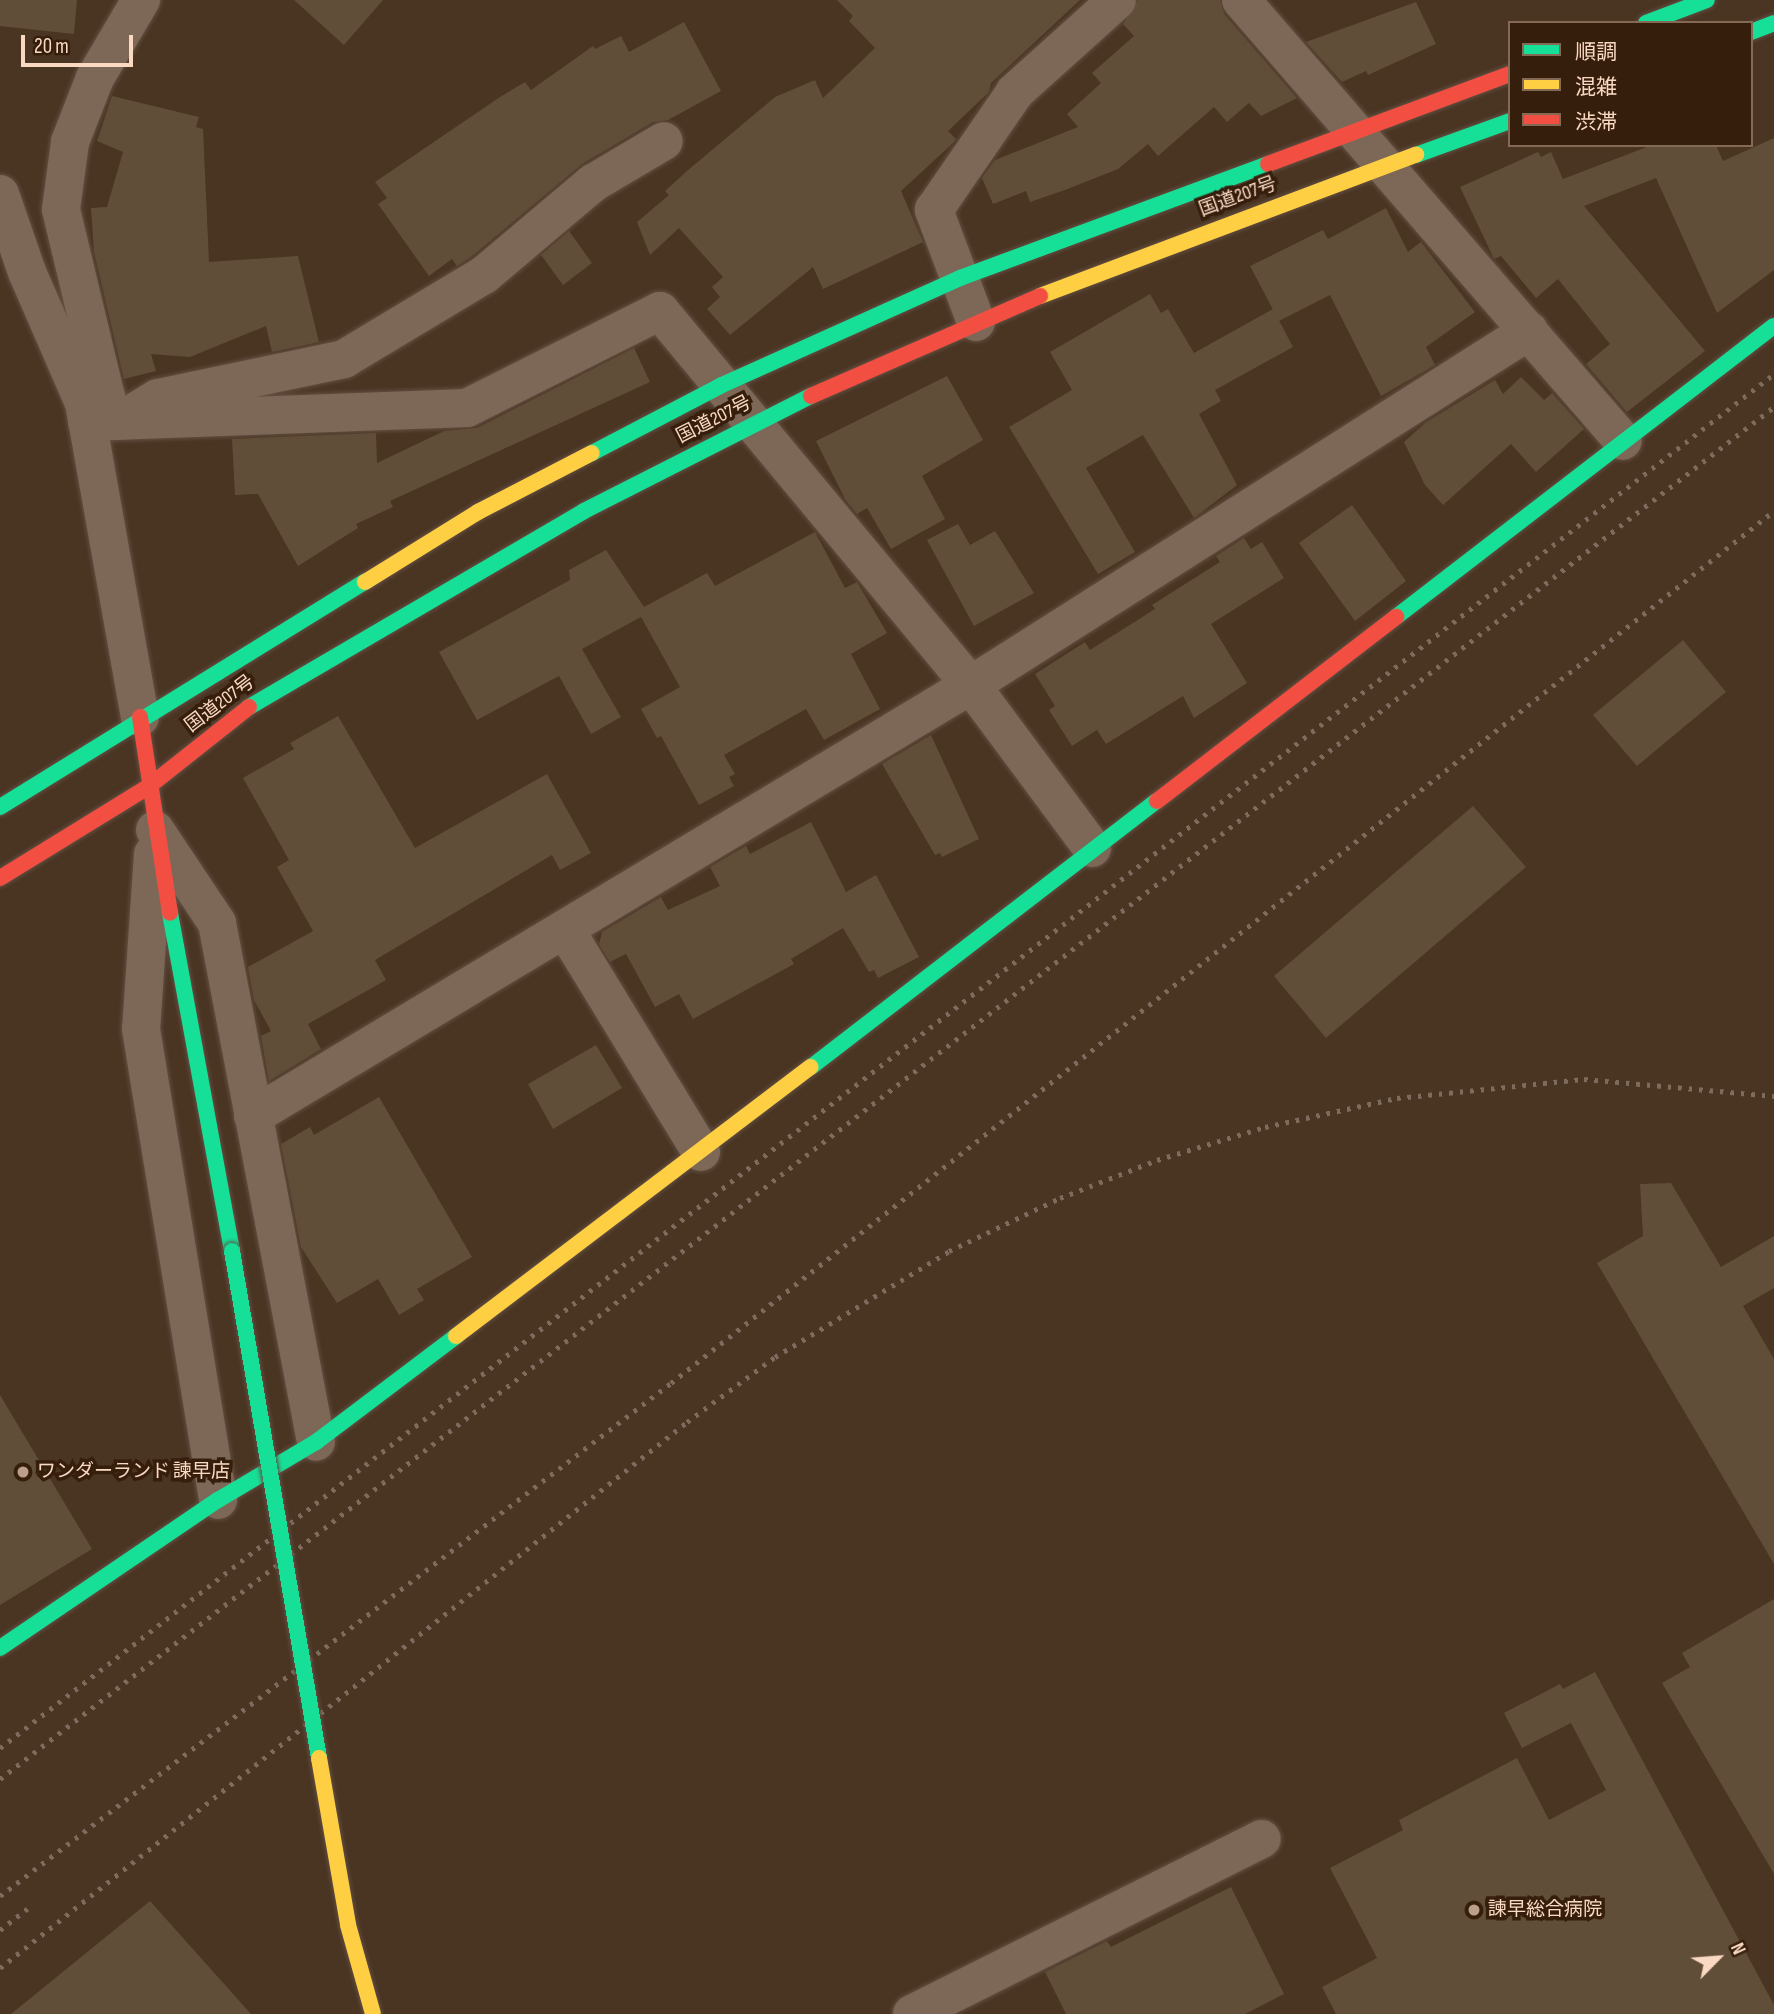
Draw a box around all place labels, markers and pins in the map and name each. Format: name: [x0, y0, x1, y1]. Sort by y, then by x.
place label: ワンダーランド 諫早店: [37, 1461, 230, 1483]
marker: ワンダーランド 諫早店: [15, 1464, 31, 1480]
place label: 諫早総合病院: [1488, 1899, 1602, 1921]
marker: 諫早総合病院: [1466, 1902, 1482, 1918]

